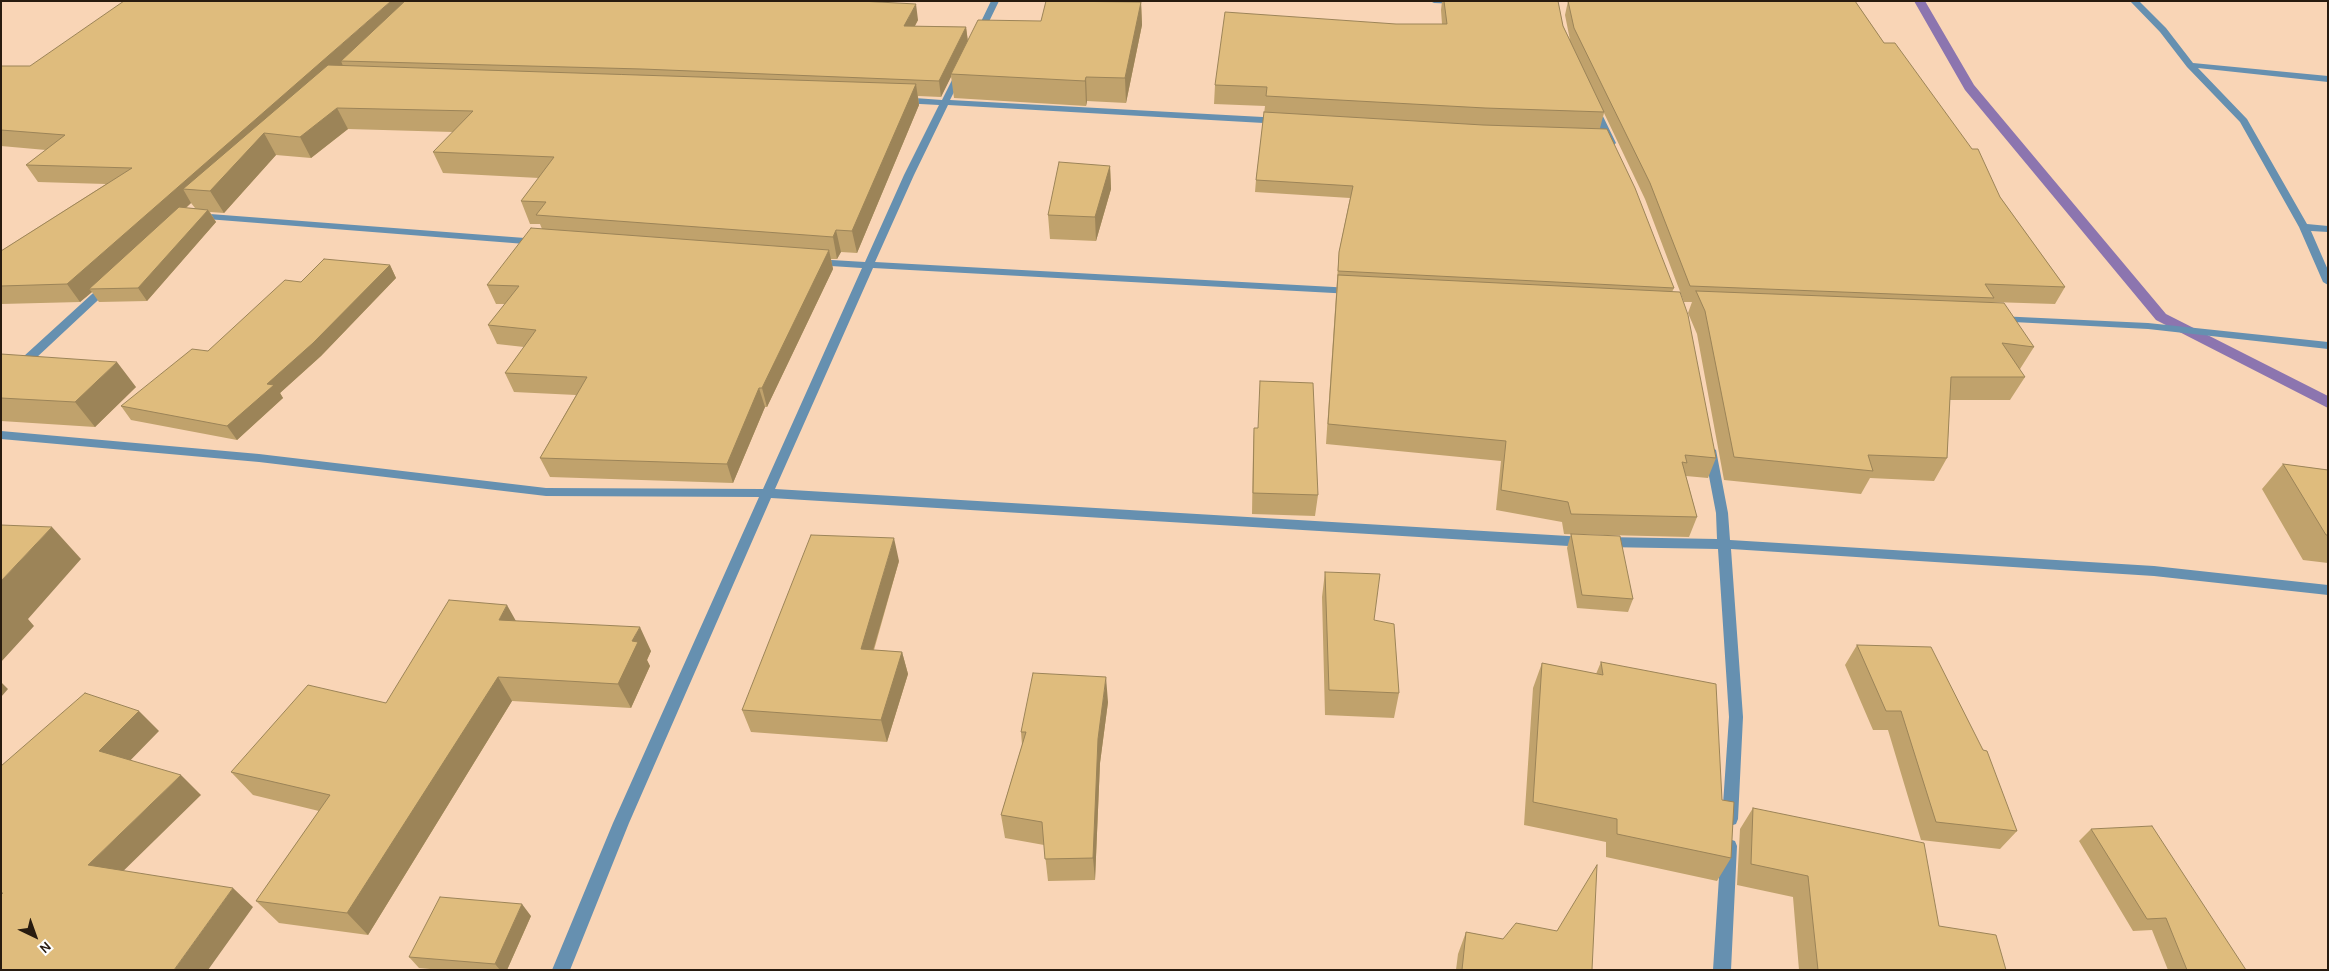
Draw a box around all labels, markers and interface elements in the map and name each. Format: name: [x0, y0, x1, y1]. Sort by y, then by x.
north arrow: [10, 911, 60, 961]
text: N: [36, 938, 55, 957]

